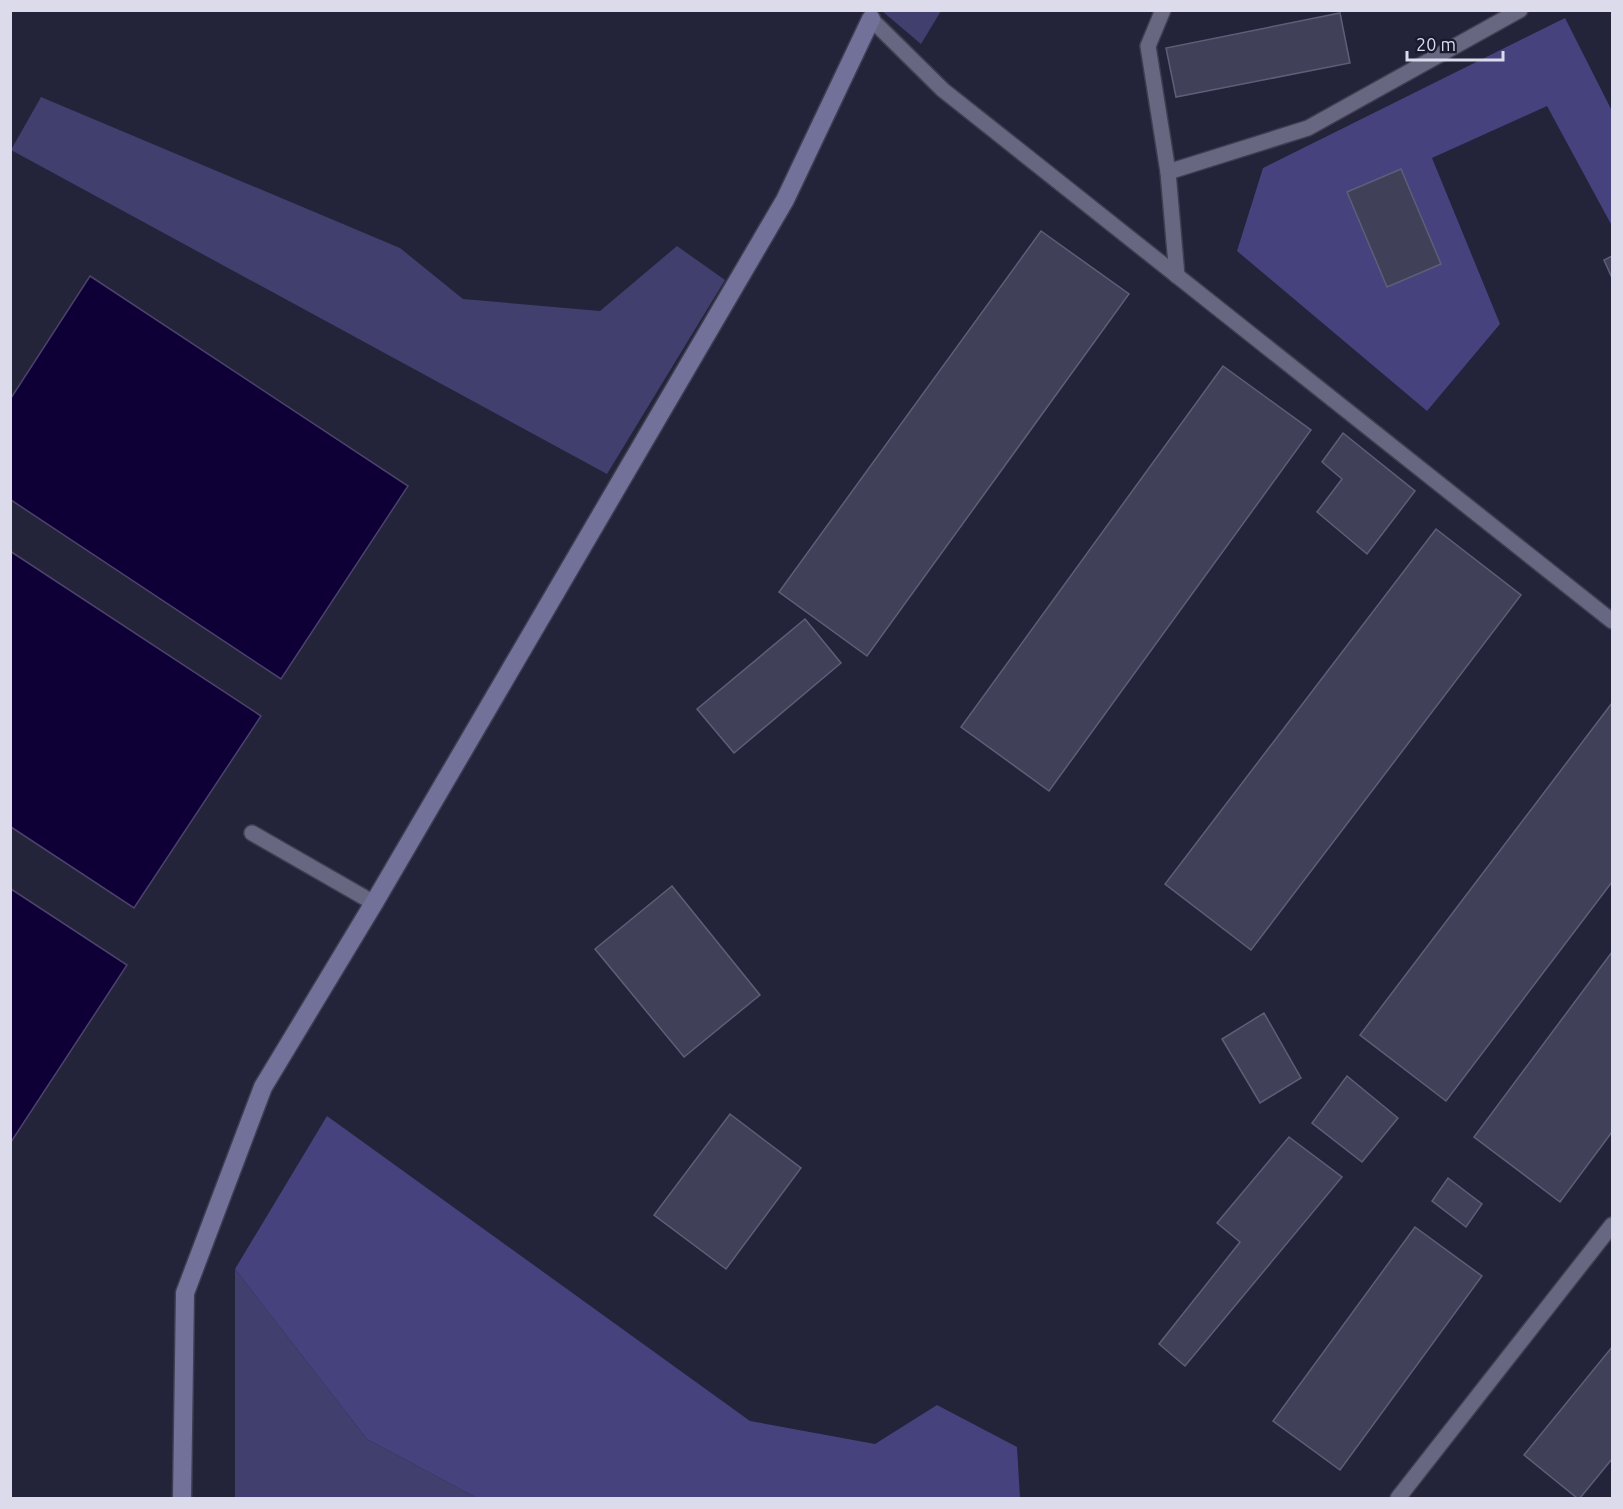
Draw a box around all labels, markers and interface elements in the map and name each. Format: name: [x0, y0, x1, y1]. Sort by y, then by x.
scale bar: [1407, 24, 1503, 62]
text: 20 m: [1416, 34, 1456, 54]

